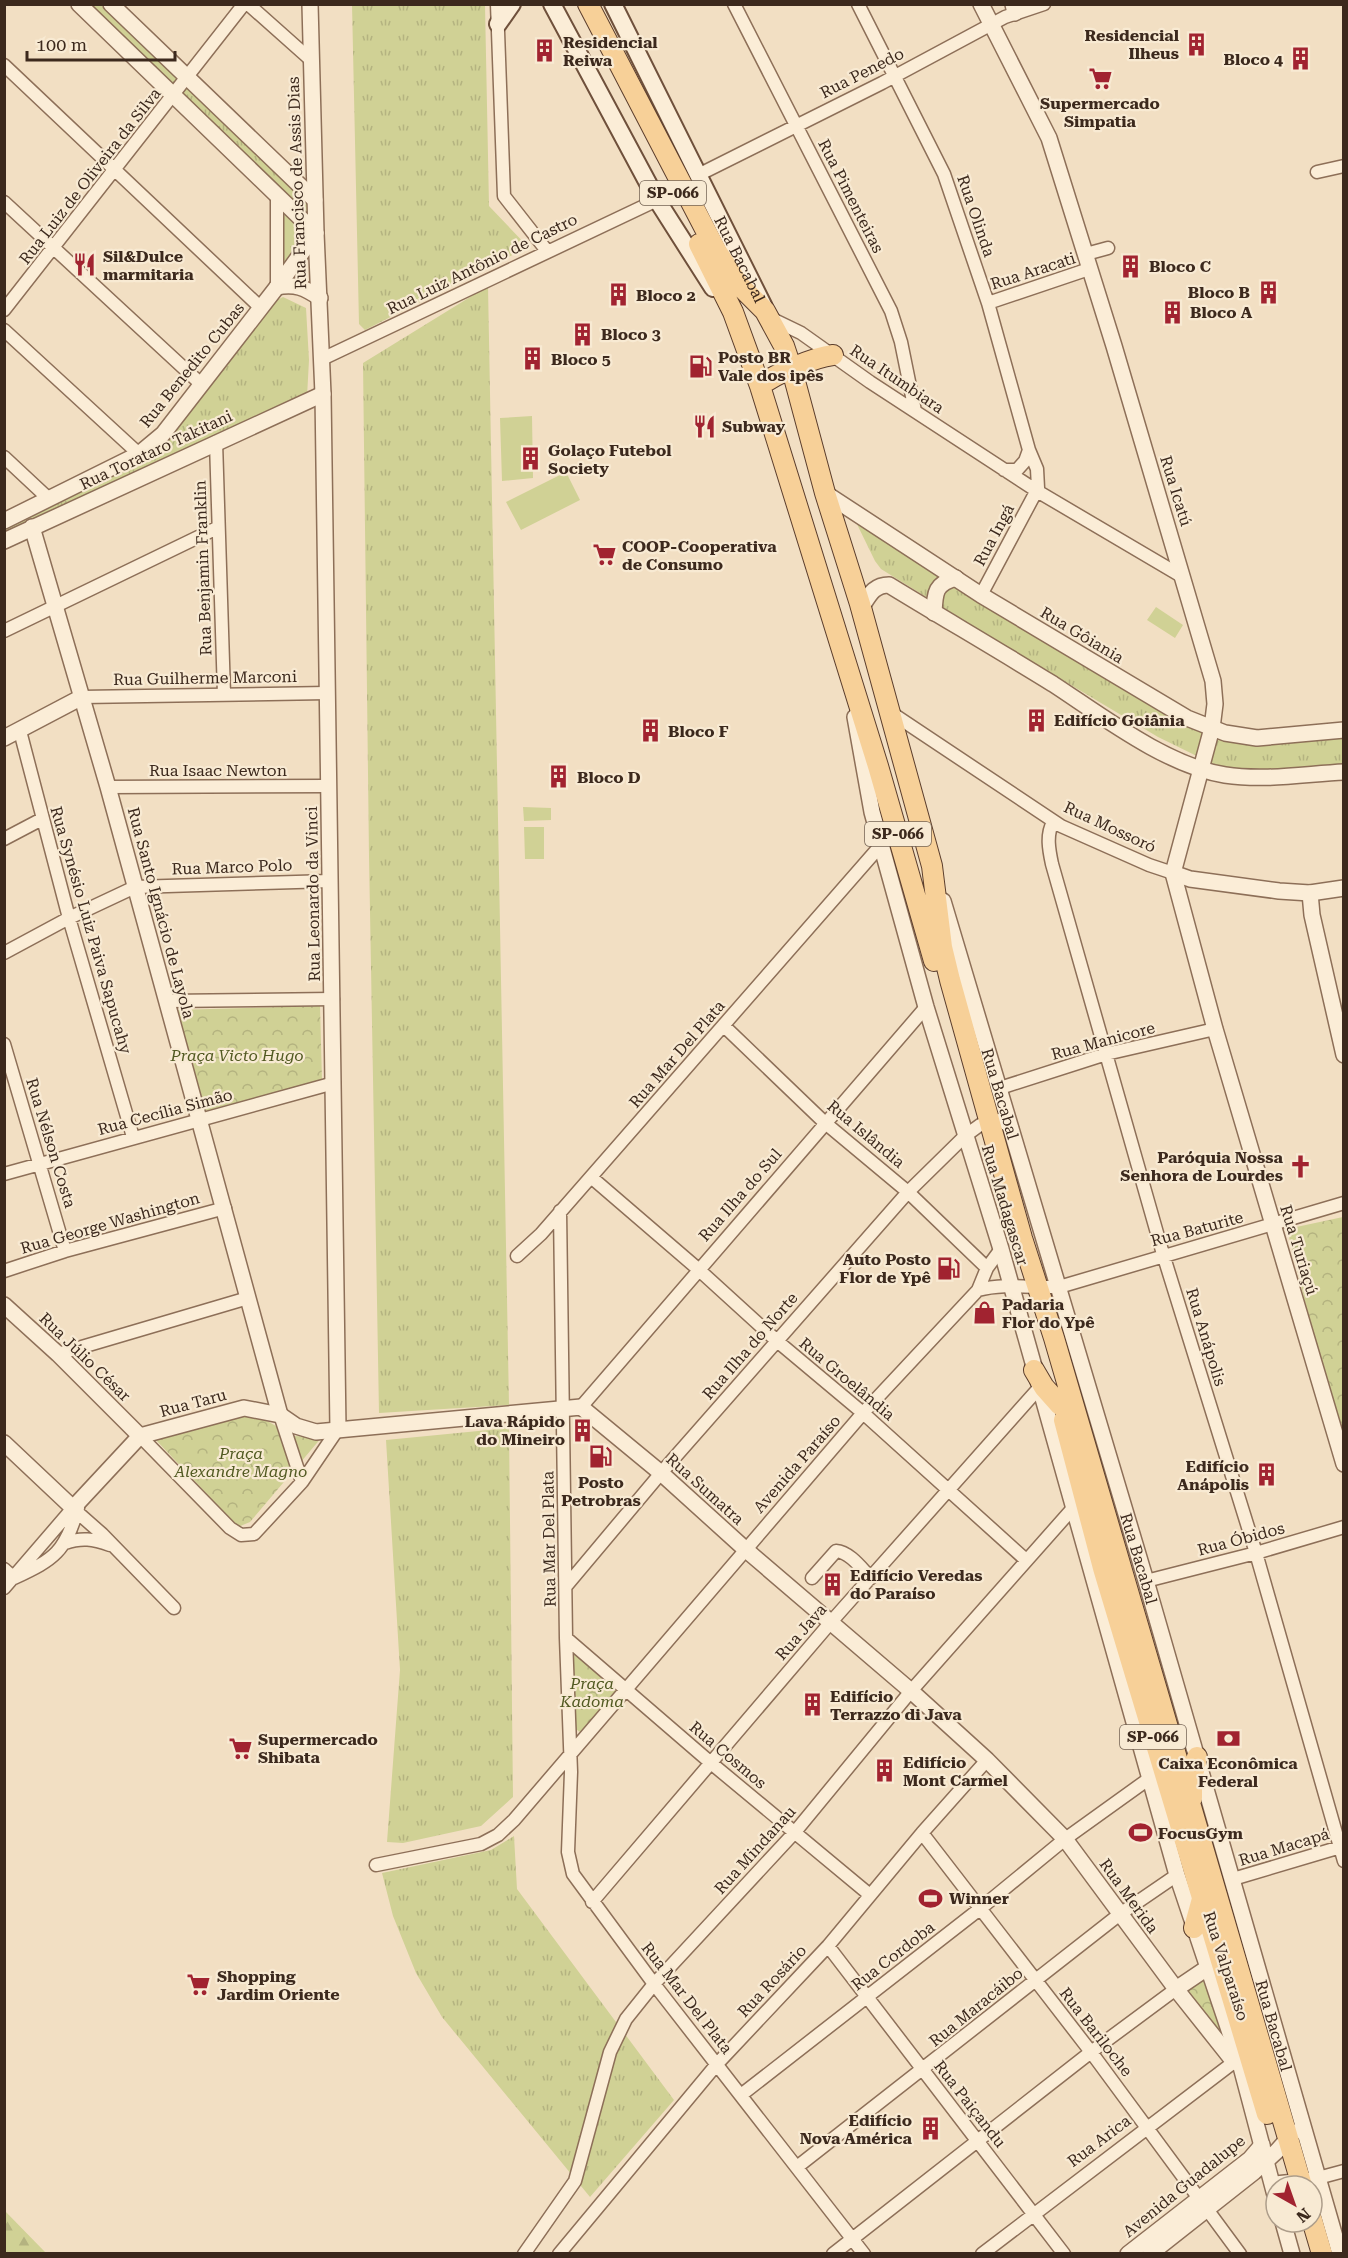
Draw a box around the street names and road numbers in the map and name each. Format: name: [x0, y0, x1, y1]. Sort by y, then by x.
street label: Rua Penedo: [817, 44, 907, 102]
street label: Rua Francisco de Assis Dias: [284, 76, 310, 290]
street label: Rua Luiz de Oliveira da Silva: [15, 84, 165, 268]
street label: Rua Pimenteiras: [814, 136, 888, 256]
street label: Rua Olinda: [953, 172, 999, 260]
road number: SP-066: [640, 181, 706, 205]
street label: Rua Luiz Antônio de Castro: [384, 209, 580, 318]
street label: Rua Bacabal: [711, 213, 770, 305]
street label: Rua Aracati: [988, 248, 1078, 294]
street label: Rua Benedito Cubas: [136, 298, 248, 431]
street label: Rua Itumbiara: [847, 341, 948, 418]
street label: Rua Torataro Takitani: [77, 406, 235, 494]
street label: Rua Icatú: [1156, 453, 1196, 529]
street label: Rua Benjamin Franklin: [190, 480, 216, 656]
street label: Rua Ingá: [970, 501, 1018, 569]
street label: Rua Gôiania: [1037, 603, 1127, 668]
street label: Rua Guilherme Marconi: [113, 667, 297, 689]
street label: Rua Isaac Newton: [149, 761, 287, 780]
street label: Rua Mossoró: [1061, 797, 1159, 857]
street label: Rua Synésio Luiz Paiva Sapucahy: [46, 804, 136, 1057]
street label: Rua Santo Ignácio de Layola: [124, 805, 198, 1021]
street label: Rua Leonardo da Vinci: [302, 806, 324, 982]
road number: SP-066: [865, 822, 931, 846]
street label: Rua Marco Polo: [171, 855, 293, 879]
street label: Rua Mar Del Plata: [625, 996, 729, 1112]
street label: Rua Manicore: [1049, 1018, 1157, 1064]
street label: Rua Bacabal: [978, 1046, 1023, 1141]
street label: Rua Nélson Costa: [22, 1076, 80, 1211]
street label: Rua Cecília Simão: [96, 1085, 235, 1139]
street label: Rua Islândia: [823, 1096, 909, 1172]
street label: Rua Madagascar: [978, 1142, 1033, 1268]
street label: Rua Ilha do Sul: [695, 1145, 785, 1245]
street label: Rua George Washington: [18, 1188, 202, 1258]
street label: Rua Turiaçú: [1276, 1203, 1322, 1297]
street label: Rua Baturite: [1149, 1207, 1245, 1250]
street label: Rua Anápolis: [1182, 1286, 1230, 1389]
street label: Rua Ilha do Norte: [698, 1288, 802, 1403]
street label: Rua Júlio César: [35, 1309, 135, 1406]
street label: Rua Groelândia: [795, 1334, 899, 1425]
street label: Rua Taru: [158, 1385, 229, 1421]
street label: Avenida Paraíso: [749, 1411, 845, 1517]
street label: Rua Sumatra: [662, 1449, 748, 1529]
street label: Rua Mar Del Plata: [538, 1470, 560, 1607]
street label: Rua Bacabal: [1117, 1511, 1162, 1606]
street label: Rua Óbidos: [1195, 1518, 1287, 1560]
street label: Rua Java: [772, 1600, 831, 1664]
street label: Rua Cosmos: [686, 1717, 771, 1793]
road number: SP-066: [1120, 1725, 1186, 1749]
street label: Rua Mindanau: [710, 1802, 800, 1898]
street label: Rua Macapá: [1236, 1824, 1332, 1870]
street label: Rua Merida: [1095, 1855, 1163, 1937]
street label: Rua Valparaíso: [1199, 1909, 1253, 2023]
street label: Rua Cordoba: [848, 1917, 939, 1994]
street label: Rua Mar Del Plata: [638, 1939, 737, 2058]
street label: Rua Rosário: [734, 1941, 810, 2021]
street label: Rua Maracáibo: [925, 1963, 1027, 2051]
street label: Rua Bacabal: [1252, 1977, 1296, 2073]
street label: Rua Bariloche: [1055, 1984, 1137, 2080]
street label: Rua Paiçandu: [930, 2057, 1010, 2151]
street label: Rua Arica: [1064, 2111, 1135, 2171]
street label: Avenida Guadalupe: [1119, 2131, 1249, 2241]

